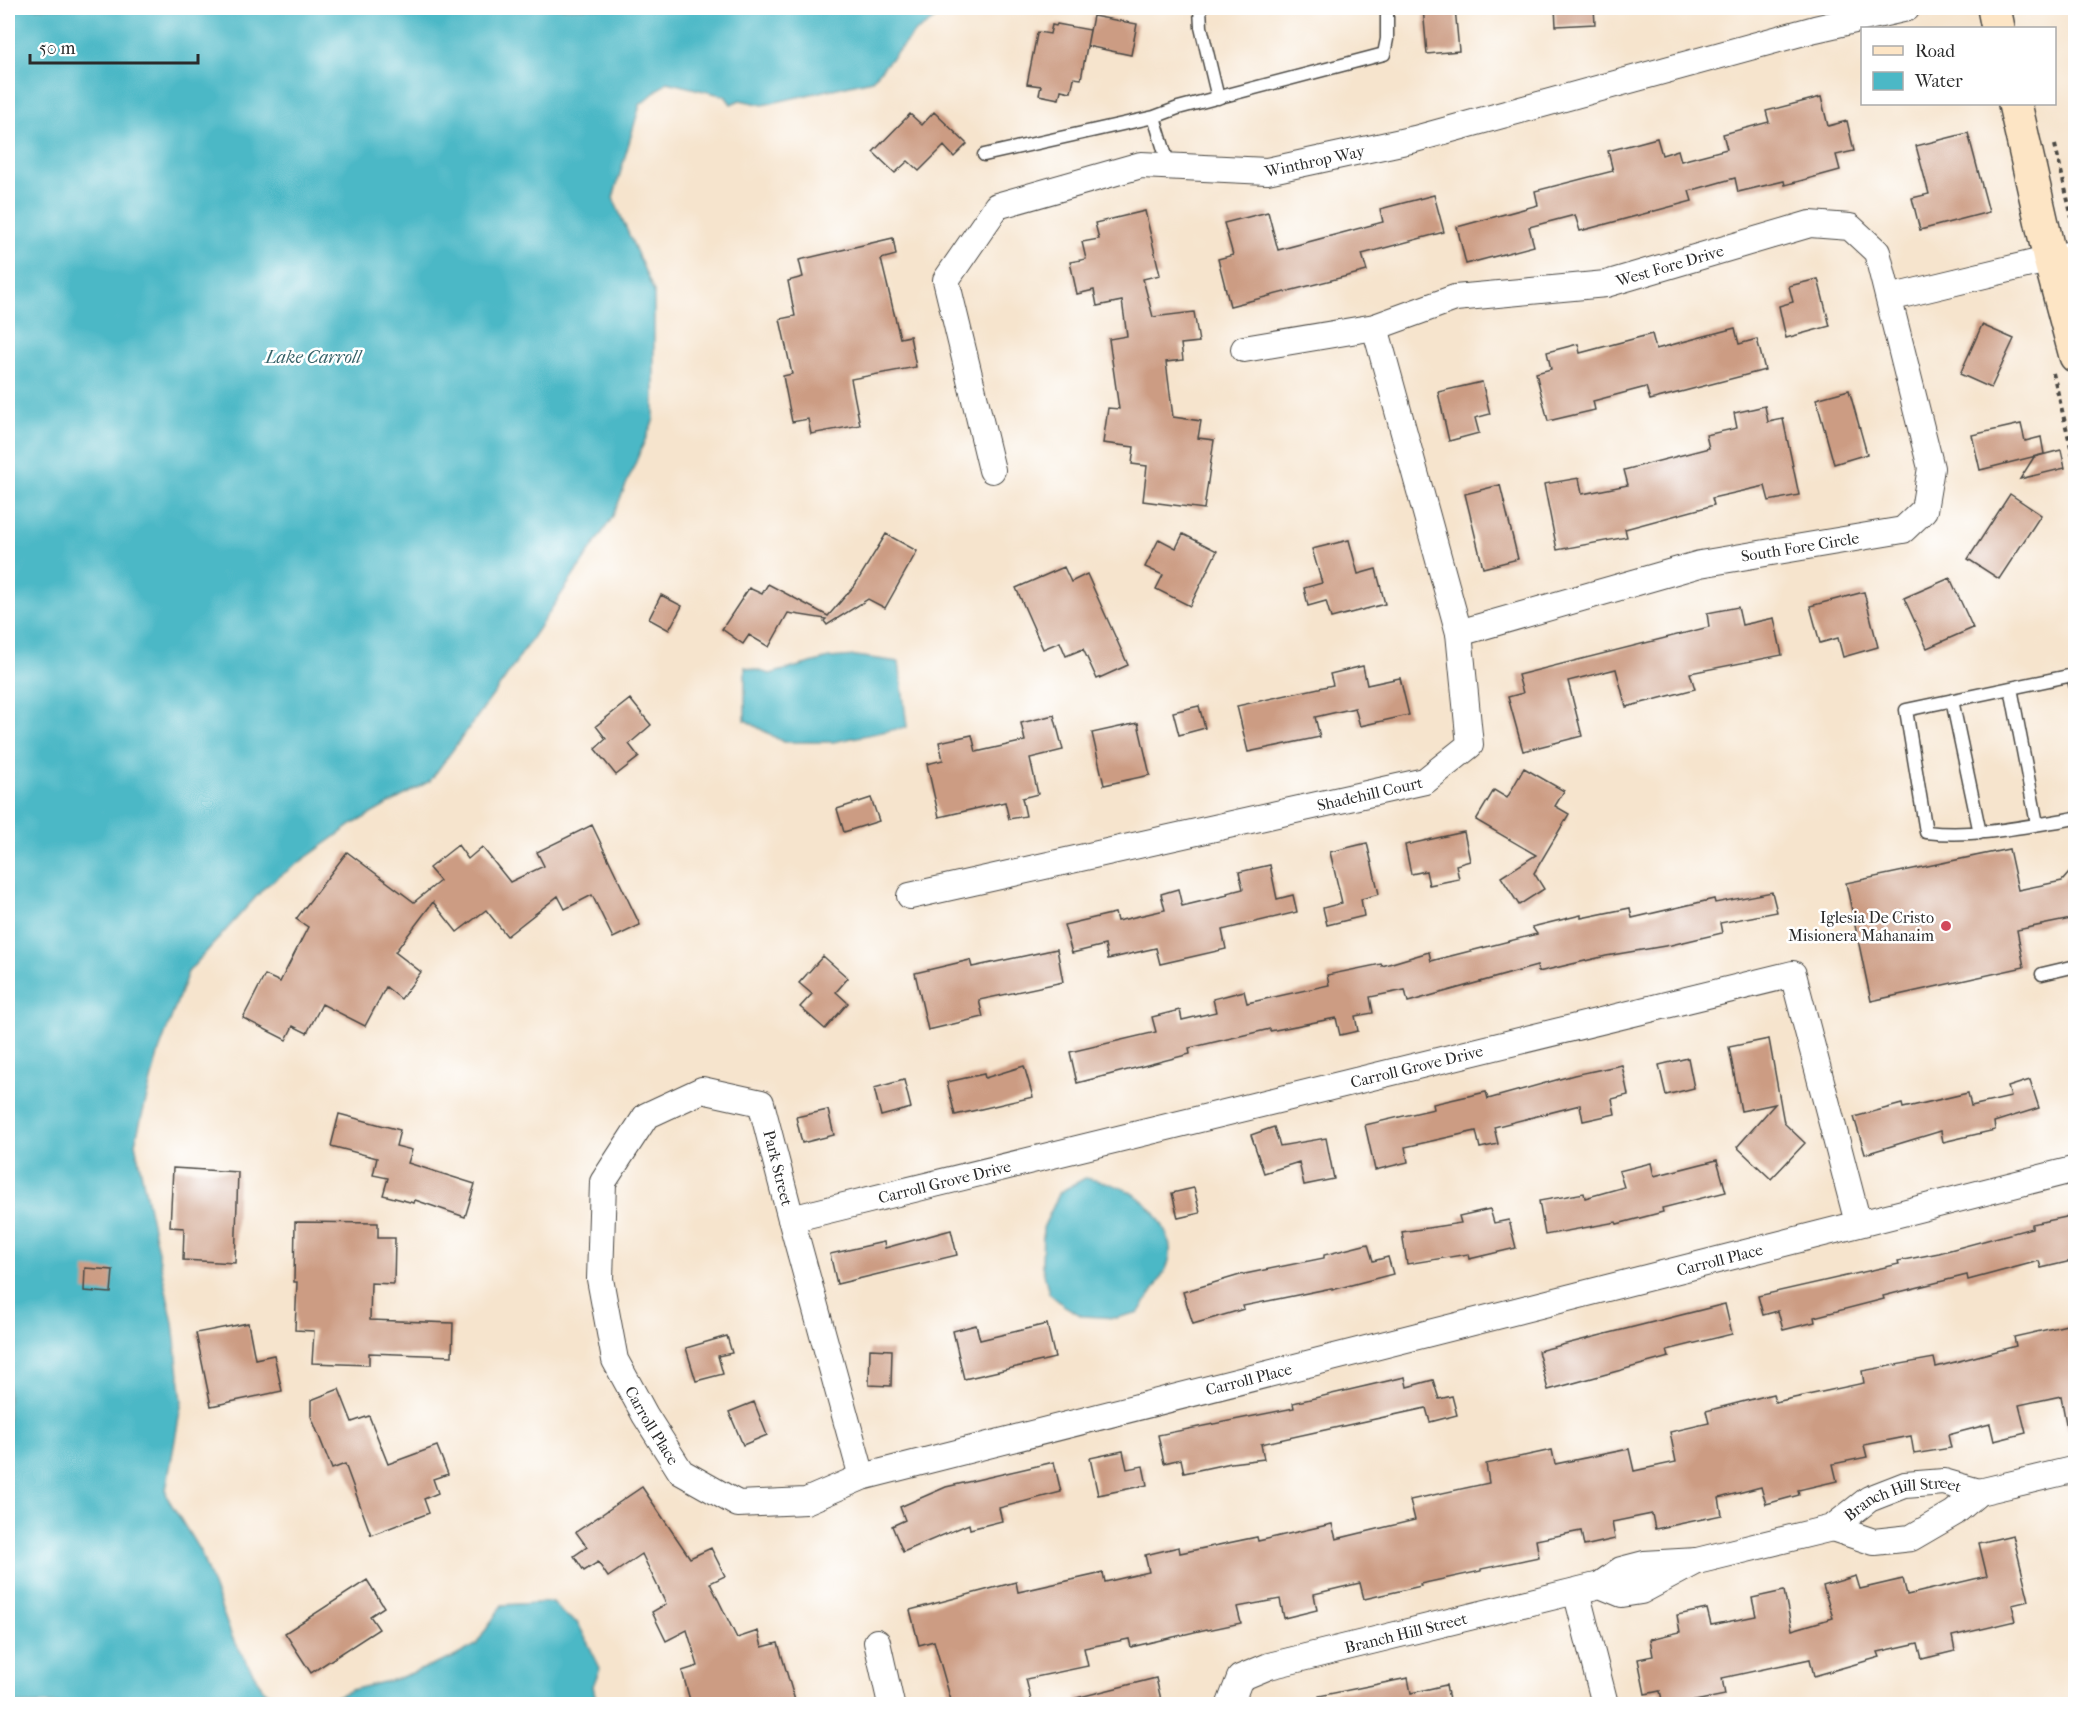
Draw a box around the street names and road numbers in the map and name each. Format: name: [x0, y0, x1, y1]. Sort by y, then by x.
street label: Winthrop Way: [1262, 141, 1367, 181]
street label: West Fore Drive: [1613, 240, 1726, 290]
street label: South Fore Circle: [1740, 528, 1860, 566]
street label: Shadehill Court: [1315, 772, 1425, 814]
street label: Carroll Grove Drive: [1348, 1041, 1485, 1091]
street label: Park Street: [759, 1128, 797, 1208]
street label: Carroll Grove Drive: [876, 1156, 1013, 1207]
street label: Carroll Place: [1674, 1239, 1765, 1280]
street label: Carroll Place: [1203, 1359, 1294, 1399]
street label: Carroll Place: [621, 1383, 683, 1468]
street label: Branch Hill Street: [1840, 1472, 1964, 1525]
street label: Branch Hill Street: [1343, 1608, 1469, 1657]

